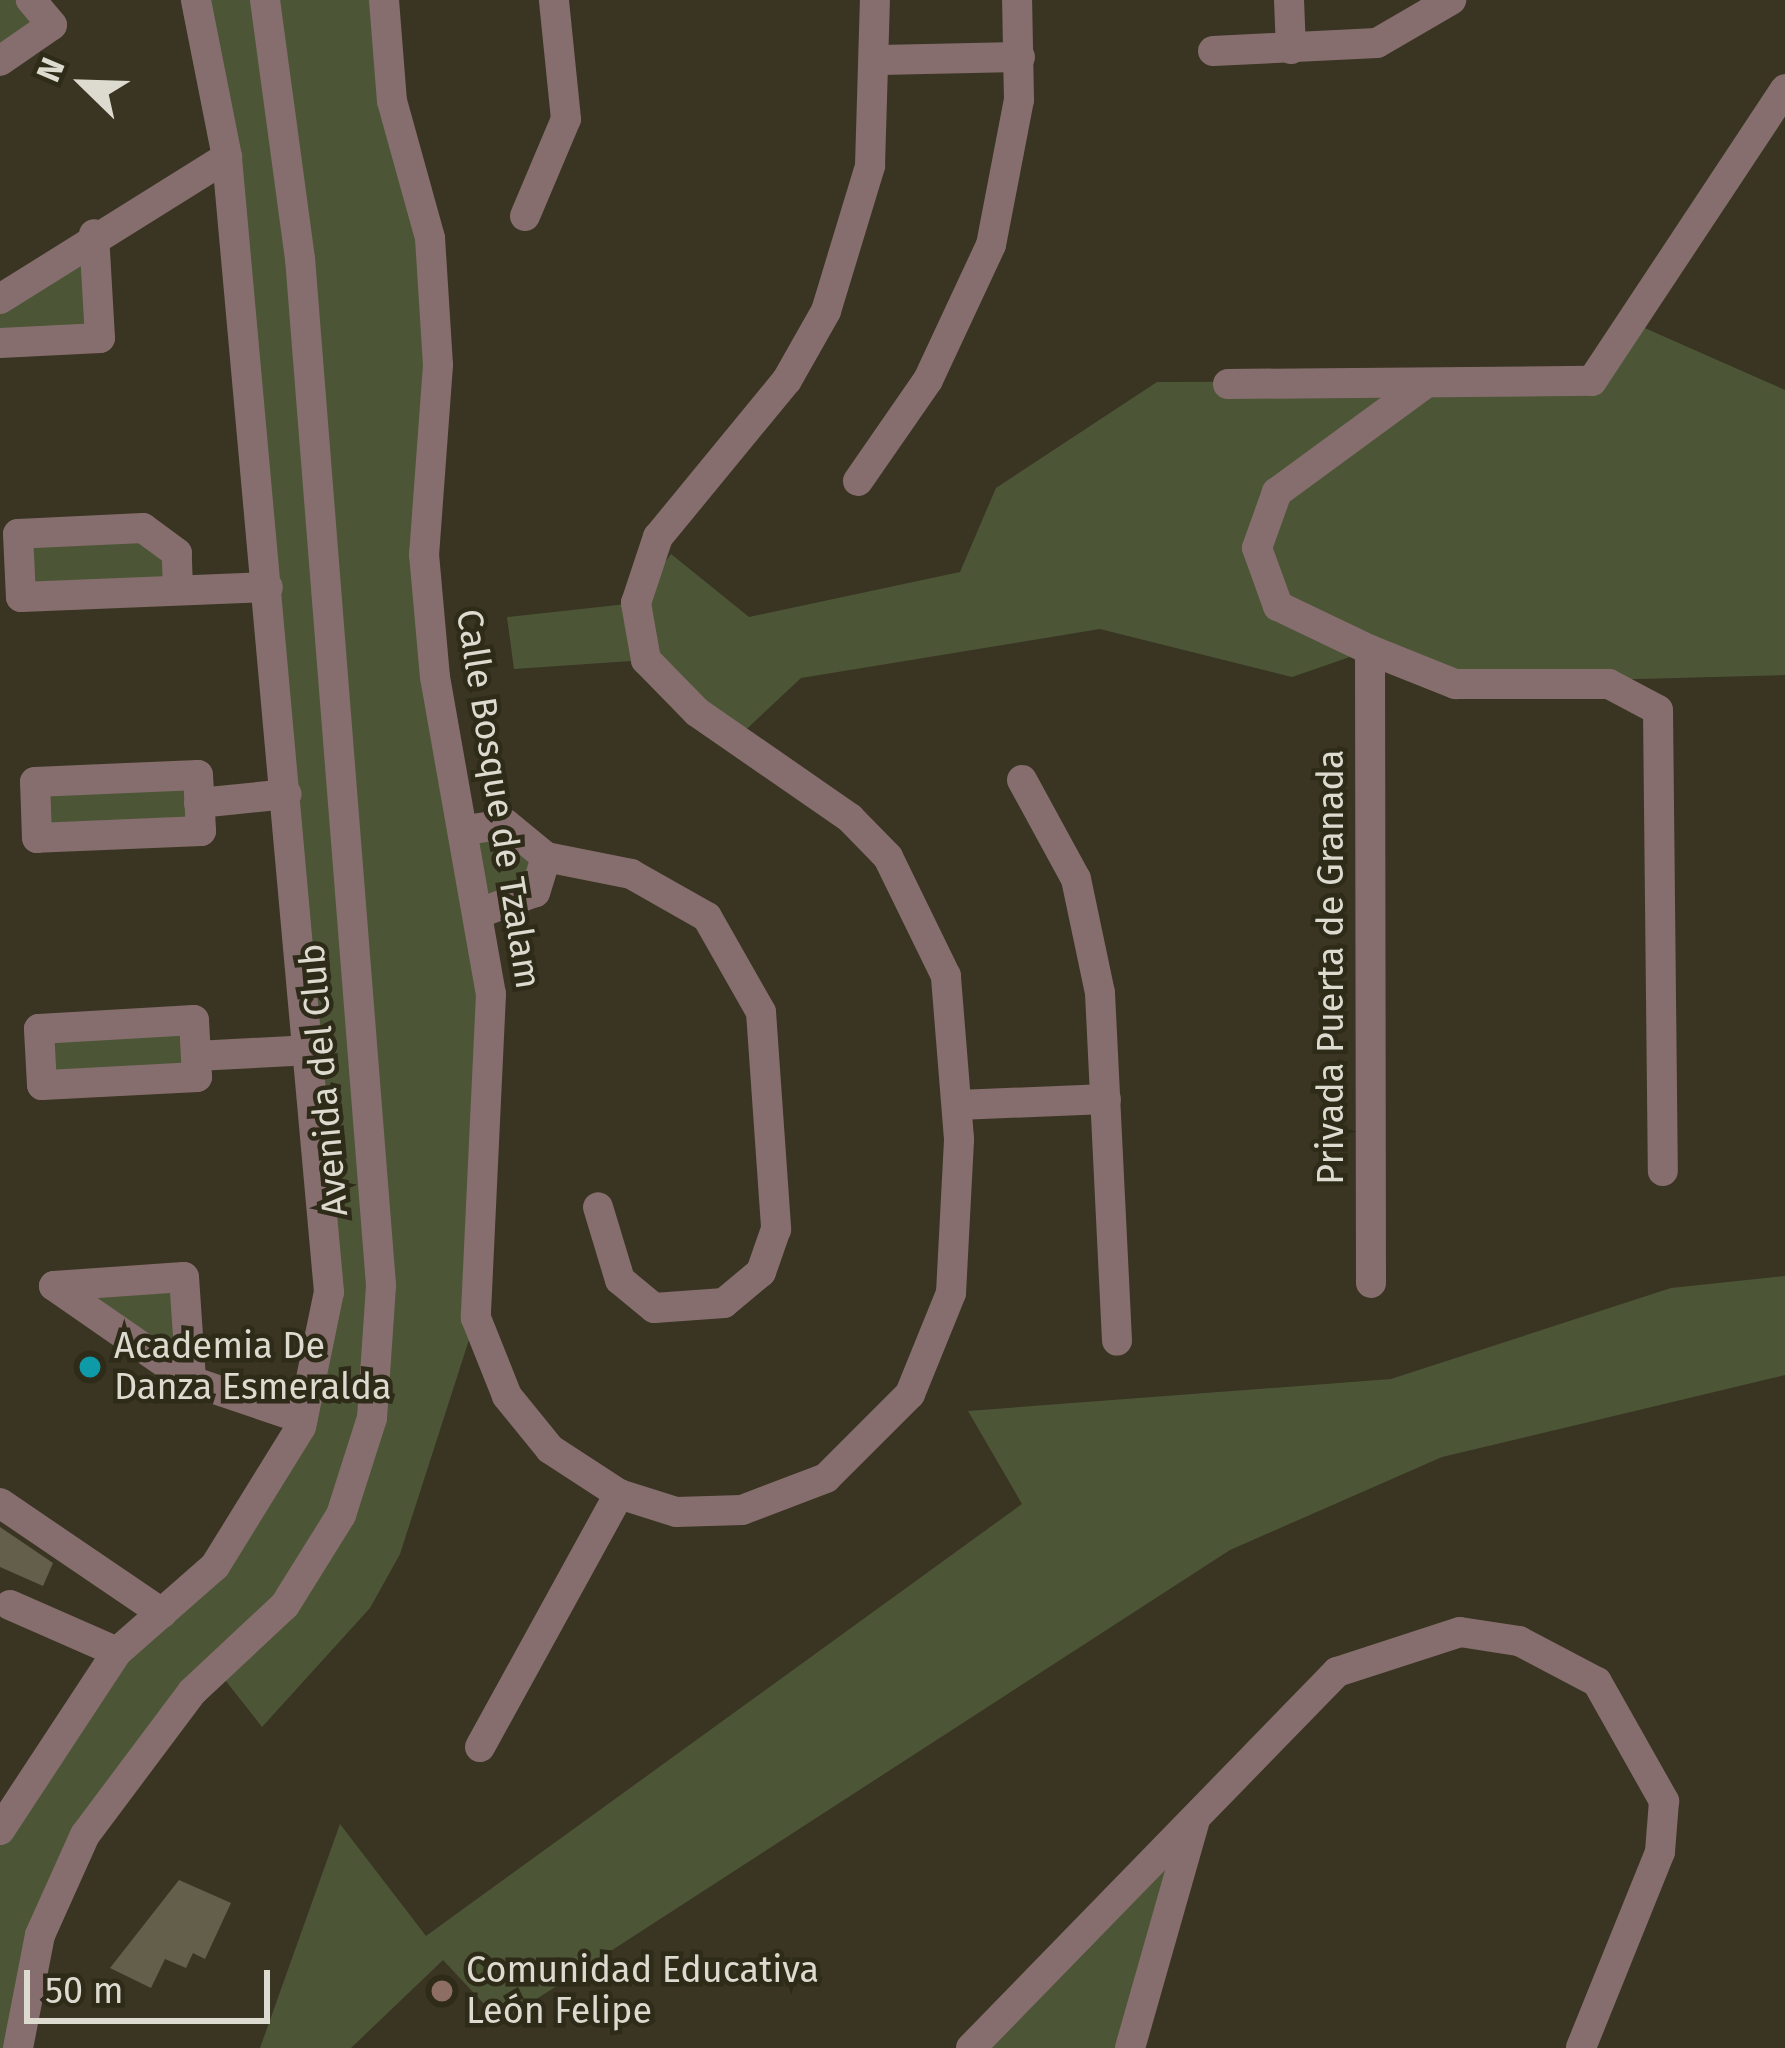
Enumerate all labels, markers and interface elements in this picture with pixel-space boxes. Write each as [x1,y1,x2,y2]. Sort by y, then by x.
north arrow [24,24,144,144]
text: N [28,52,74,88]
street label: Calle Bosque de Tzalam [447,606,549,992]
street label: Privada Puerta de Granada [1310,749,1354,1185]
street label: Avenida del Club [291,942,357,1218]
place label: Academia De Danza Esmeralda [114,1324,392,1409]
marker: Academia De Danza Esmeralda [77,1354,103,1380]
scale bar [30,1946,276,2020]
place label: Comunidad Educativa León Felipe [466,1948,819,2033]
text: 50 m [45,1969,124,2013]
marker: Comunidad Educativa León Felipe [429,1978,455,2004]

